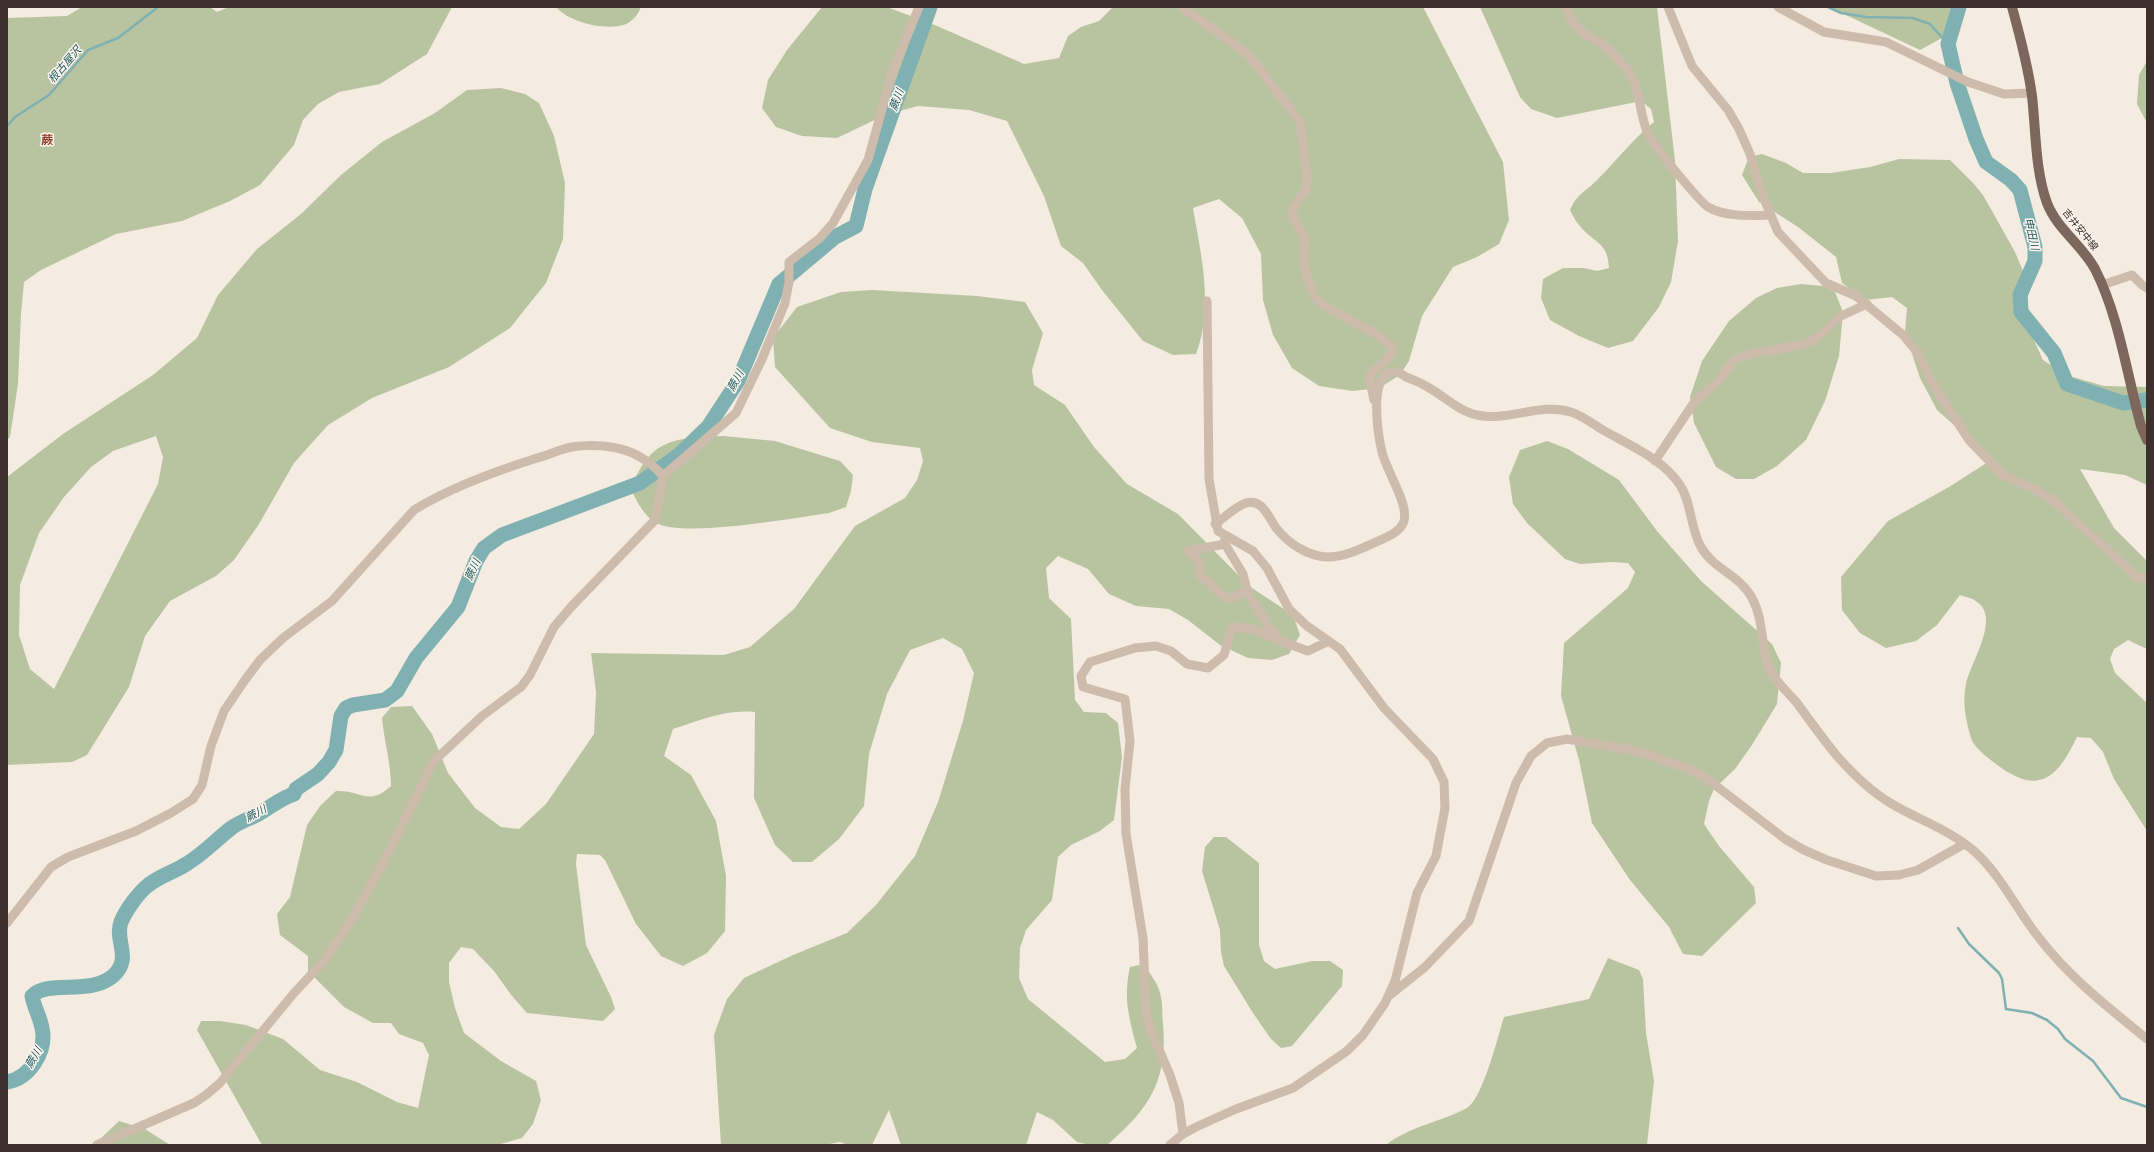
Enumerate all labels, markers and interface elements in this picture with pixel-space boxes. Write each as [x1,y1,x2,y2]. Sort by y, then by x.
water label: 根古屋沢 [46,44,84,86]
water label: 蕨川 [887,87,907,113]
district label: 蕨 [41,134,53,148]
street label: 吉井安中線 [2060,207,2100,253]
water label: 申田川 [2021,216,2041,252]
water label: 蕨川 [725,368,747,394]
water label: 蕨川 [462,557,484,583]
water label: 蕨川 [243,803,269,825]
water label: 蕨川 [23,1045,45,1071]

